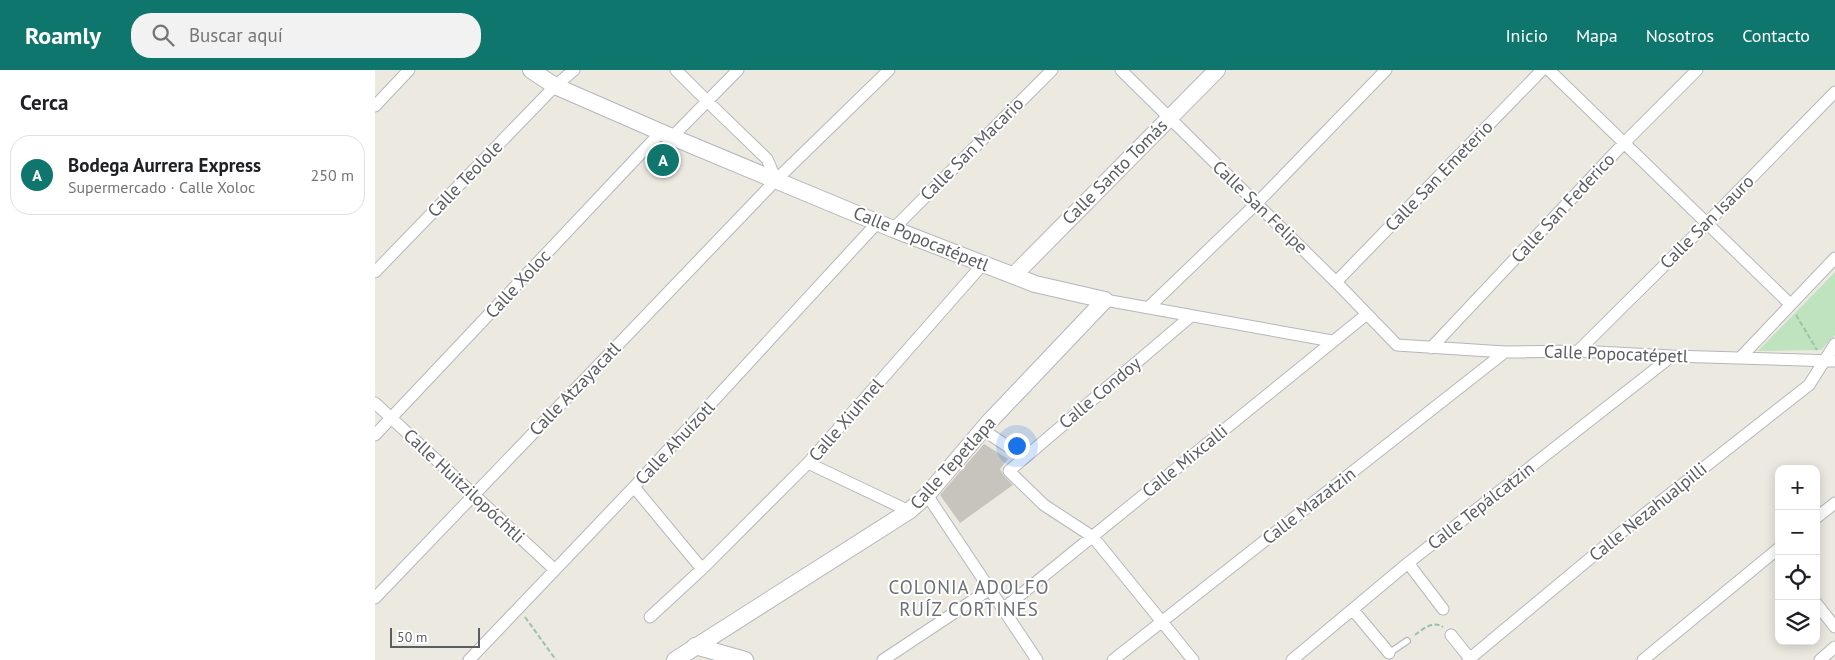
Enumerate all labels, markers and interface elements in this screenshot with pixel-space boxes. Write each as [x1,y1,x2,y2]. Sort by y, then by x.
search box [131,13,481,58]
text: Roamly [25,20,101,51]
icon: search [149,21,177,49]
text: Buscar aquí [189,23,283,47]
text: Inicio [1505,24,1548,47]
text: Mapa [1576,24,1618,47]
text: Nosotros [1646,24,1714,47]
text: Contacto [1742,24,1810,47]
text: Cerca [20,89,69,116]
street label: Calle San Macario [915,92,1028,205]
street label: Calle Santo Tomás [1057,114,1172,229]
street label: Calle San Emeterio [1380,115,1497,236]
street label: Calle Teolole [422,135,507,222]
pin: A [647,141,679,179]
street label: Calle San Federico [1506,148,1619,267]
text: Bodega Aurrera Express [68,153,261,177]
street label: Calle San Felipe [1208,155,1313,258]
text: A [32,165,42,185]
text: 250 m [311,165,354,185]
street label: Calle San Isauro [1655,170,1759,274]
text: Supermercado · Calle Xoloc [68,177,255,197]
street label: Calle Popocatépetl [850,201,993,276]
street label: Calle Xoloc [480,244,555,323]
street label: Calle Atzayacatl [524,336,626,440]
street label: Calle Popocatépetl [1544,339,1689,368]
street label: Calle Condoy [1054,351,1146,434]
street label: Calle Xiuhnel [803,373,888,466]
street label: Calle Ahuízotl [630,395,720,489]
street label: Calle Tepetlapa [905,411,1000,514]
street label: Calle Mixcalli [1137,419,1232,502]
street label: Calle Huitzilopóchtli [399,424,530,548]
your location [1004,433,1030,459]
street label: Calle Tepálcatzin [1423,457,1539,555]
street label: Calle Nezahualpilli [1584,457,1711,566]
street label: Calle Mazatzin [1257,462,1360,549]
map controls [1775,465,1820,645]
button: + [1775,465,1820,510]
button: − [1775,510,1820,555]
button: locate [1775,555,1820,600]
district label: COLONIA ADOLFO RUÍZ CORTINES [888,575,1050,621]
button: layers [1775,600,1820,645]
scale bar [390,625,480,648]
text: 50 m [397,628,427,646]

